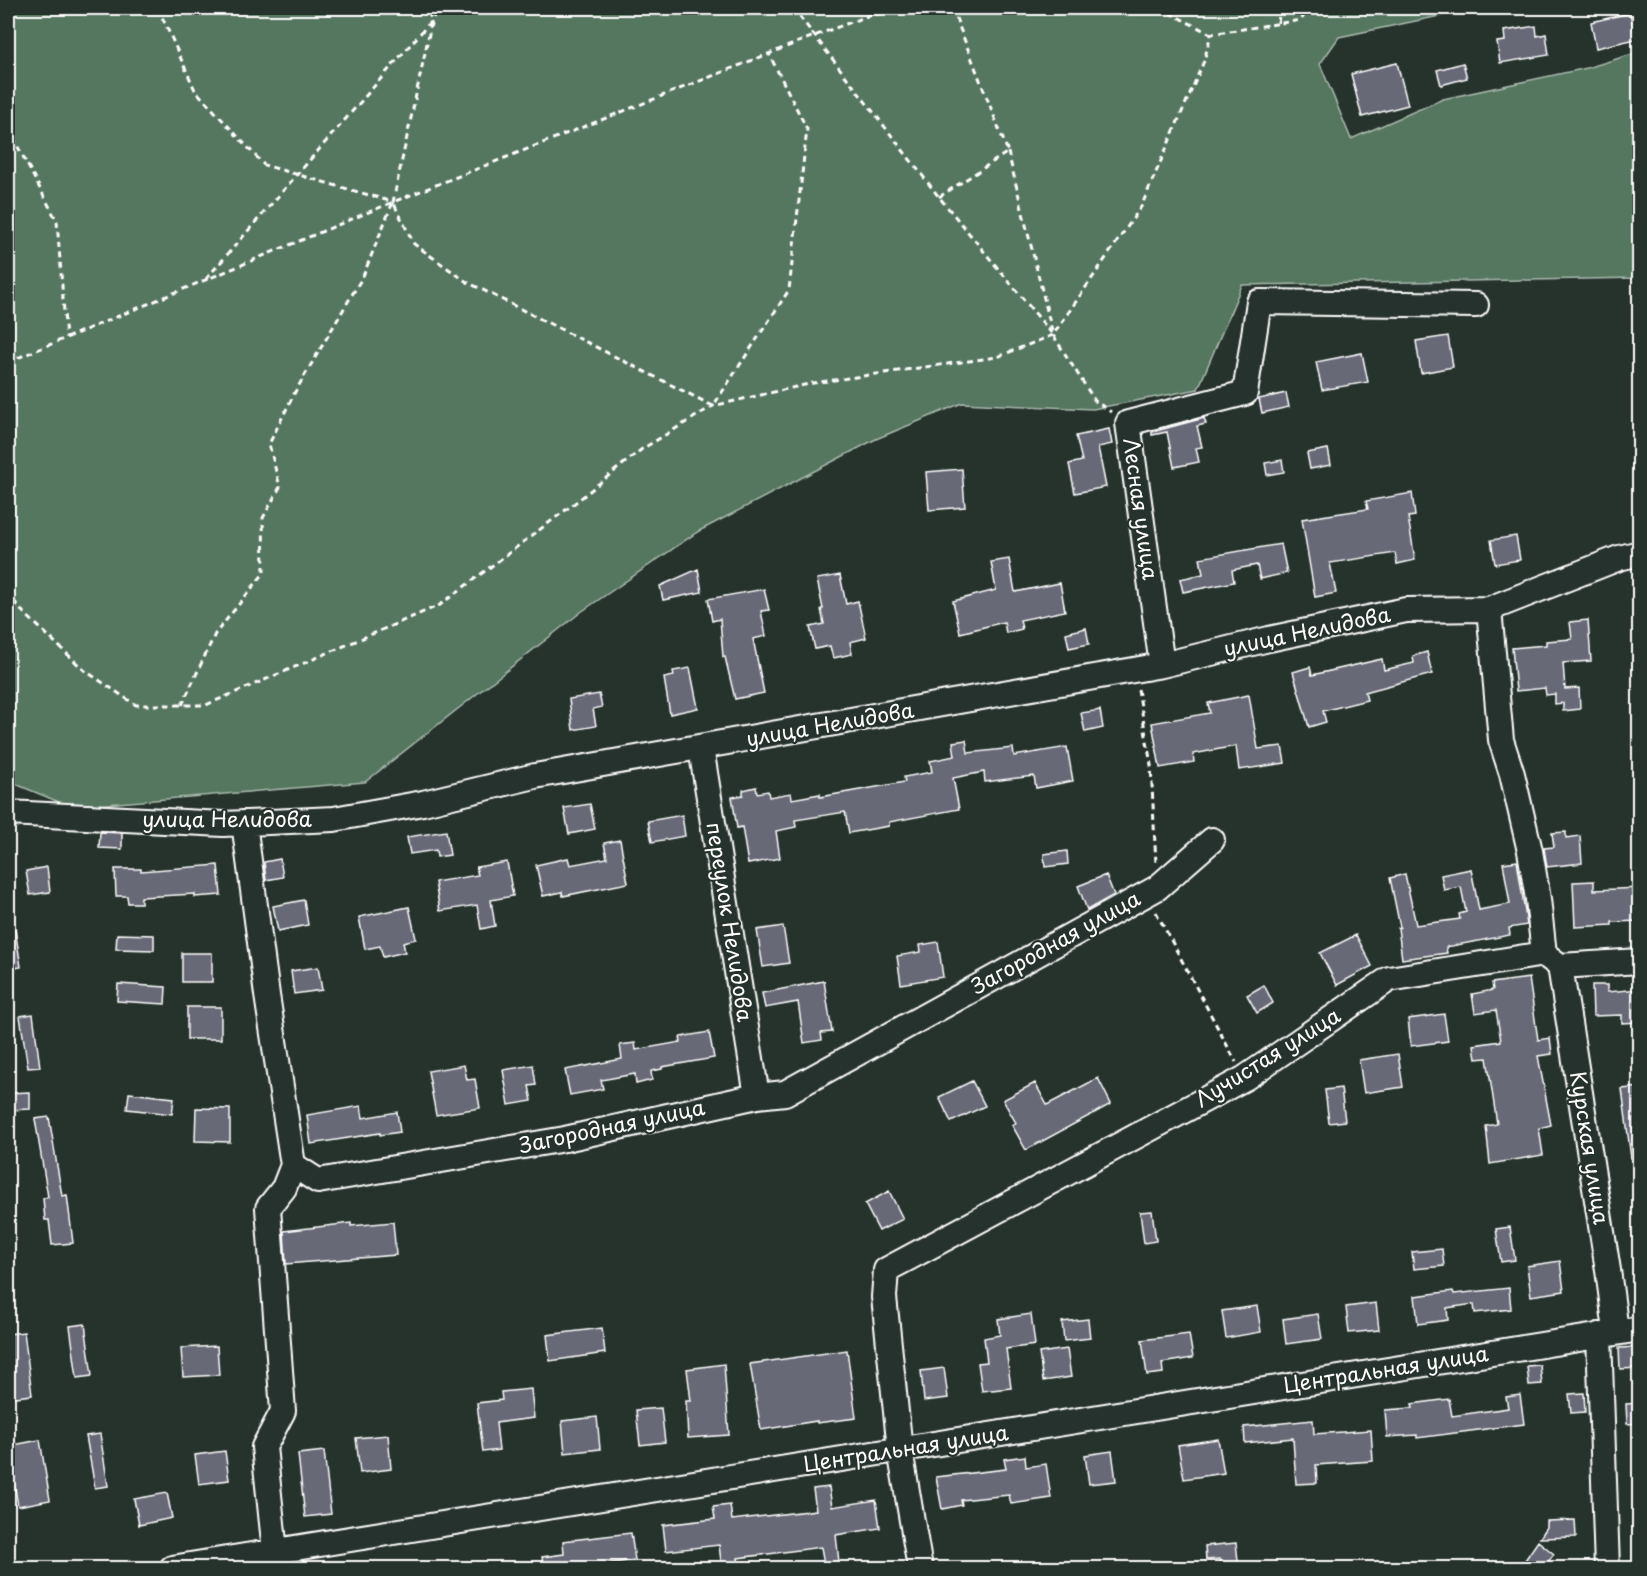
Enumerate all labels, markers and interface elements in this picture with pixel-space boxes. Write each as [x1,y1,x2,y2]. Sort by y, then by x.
street label: Лесная улица [1116,436,1168,582]
street label: улица Нелидова [1220,597,1393,663]
street label: улица Нелидова [743,693,916,754]
street label: улица Нелидова [142,802,312,834]
street label: переулок Нелидова [699,820,763,1024]
street label: Загородная улица [965,881,1146,1001]
street label: Лучистая улица [1188,998,1347,1114]
street label: Курская улица [1563,1069,1619,1227]
street label: Загородная улица [516,1090,708,1160]
street label: Центральная улица [1281,1336,1491,1400]
street label: Центральная улица [801,1415,1011,1479]

